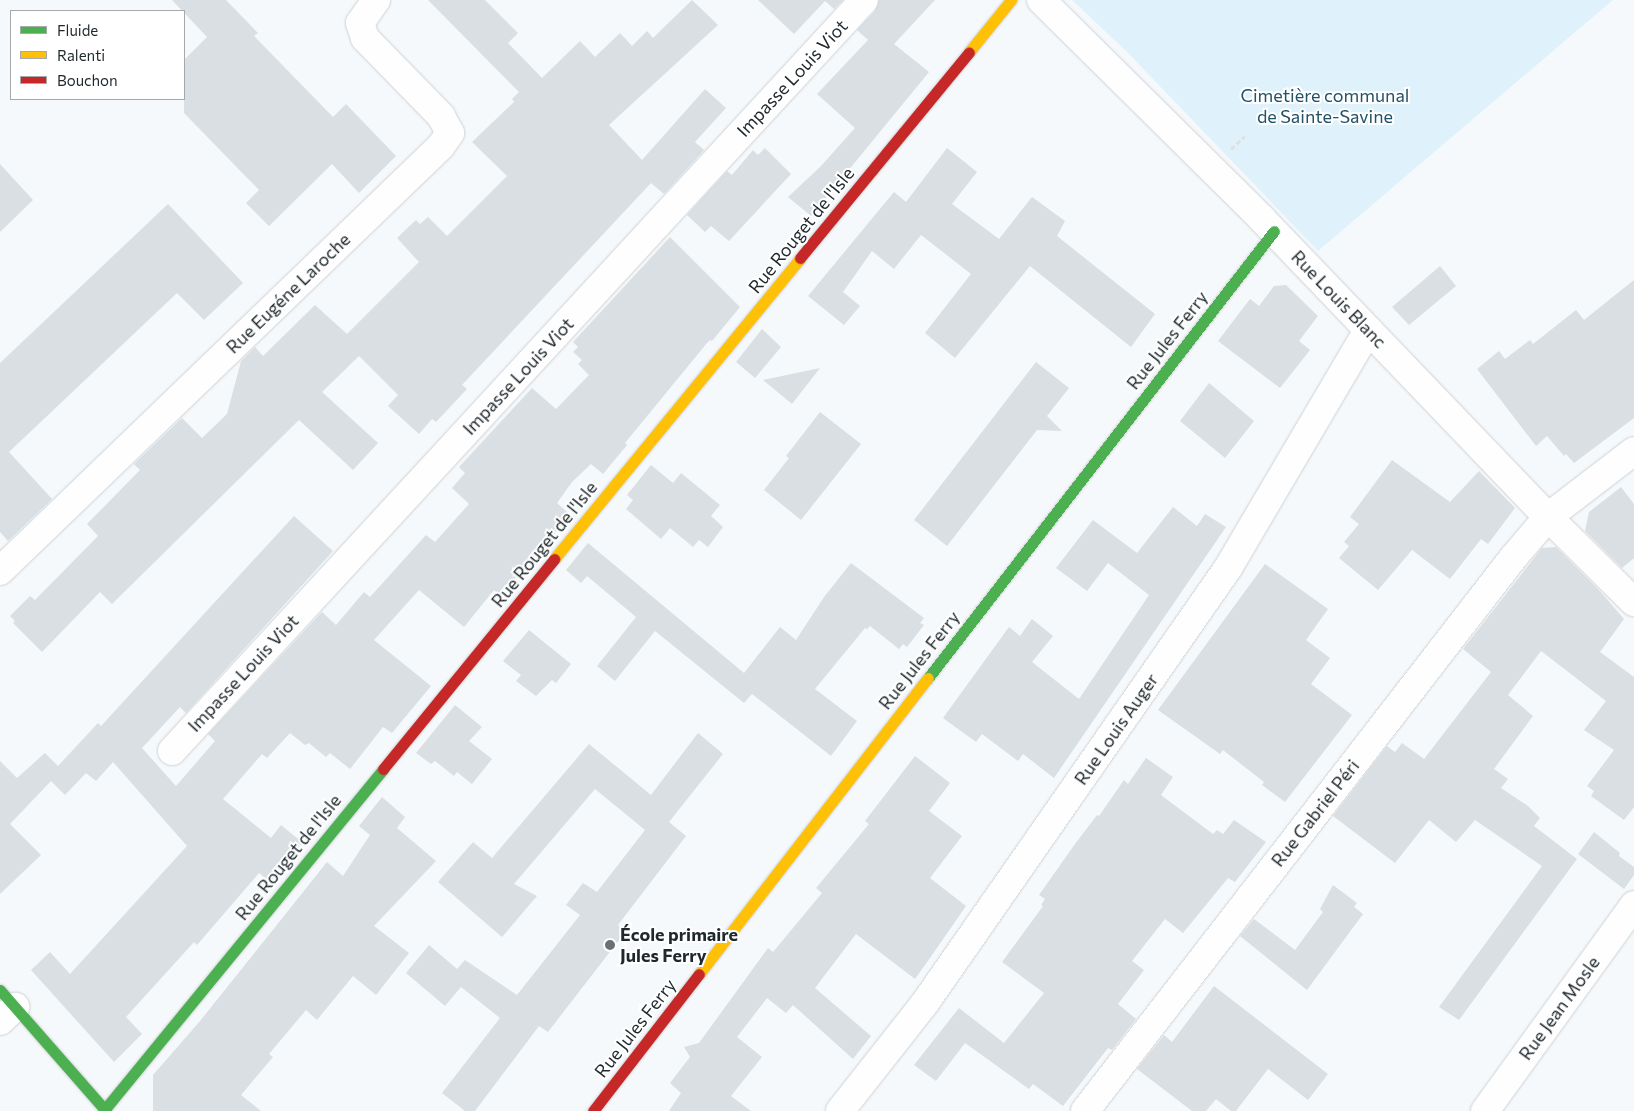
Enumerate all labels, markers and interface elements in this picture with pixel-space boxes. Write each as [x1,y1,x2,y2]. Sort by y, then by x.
legend [10,10,185,100]
street label: Impasse Louis Viot [732,15,852,141]
text: Fluide [57,21,98,39]
text: Ralenti [57,46,105,64]
text: Bouchon [57,71,118,89]
park label: Cimetière communal de Sainte-Savine [1241,85,1409,128]
street label: Rue Rouget de l'Isle [744,163,858,297]
street label: Rue Eugéne Laroche [221,228,355,358]
street label: Rue Louis Blanc [1287,246,1391,352]
street label: Rue Jules Ferry [1122,286,1212,394]
street label: Impasse Louis Viot [458,313,578,439]
street label: Rue Rouget de l'Isle [487,477,601,611]
street label: Rue Jules Ferry [874,606,964,714]
street label: Impasse Louis Viot [183,610,303,736]
street label: Rue Louis Auger [1070,669,1162,789]
street label: Rue Gabriel Péri [1267,755,1363,871]
street label: Rue Rouget de l'Isle [231,790,345,924]
place label: École primaire Jules Ferry [620,924,738,966]
marker: École primaire Jules Ferry [604,939,616,951]
street label: Rue Jean Mosle [1514,952,1604,1064]
street label: Rue Jules Ferry [590,974,680,1082]

